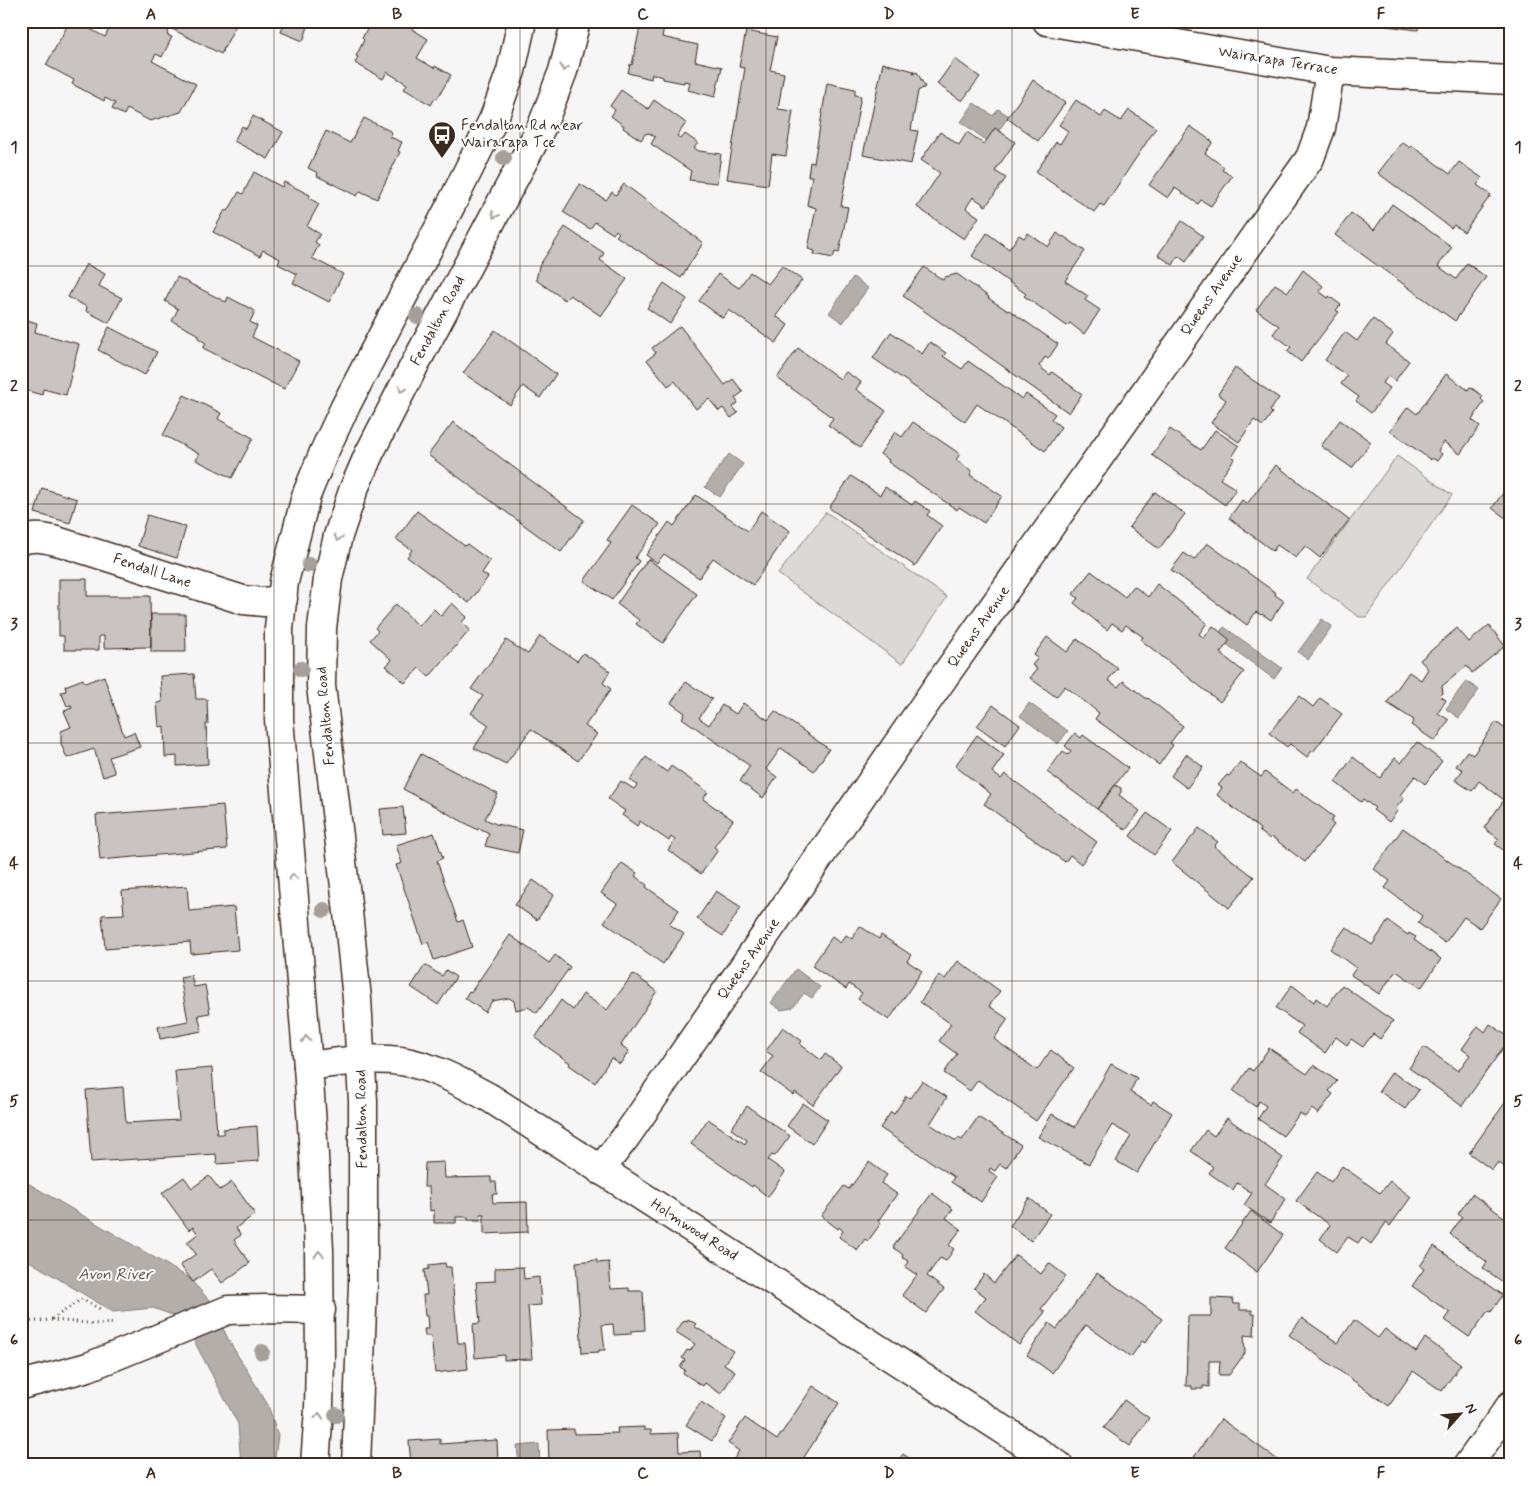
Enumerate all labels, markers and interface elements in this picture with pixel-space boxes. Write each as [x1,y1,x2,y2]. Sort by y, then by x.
text: A [146,4,156,25]
text: B [392,4,402,25]
text: C [637,4,649,25]
text: D [883,4,895,25]
text: E [1130,4,1140,25]
text: F [1377,4,1386,25]
street label: Wairarapa Terrace [1217,42,1339,80]
one-way arrow [559,64,569,72]
place label: Fendalton Rd near Wairarapa Tce [461,116,583,153]
bus stop icon: Fendalton Rd near Wairarapa Tce [427,120,457,159]
text: 1 [10,137,18,158]
text: 1 [1514,137,1522,158]
one-way arrow [491,210,501,219]
street label: Queens Avenue [1176,250,1248,340]
street label: Fendalton Road [406,273,470,369]
text: 2 [10,376,18,397]
text: 2 [1514,376,1522,397]
one-way arrow [398,384,408,393]
one-way arrow [333,534,344,543]
street label: Fendall Lane [110,549,194,593]
street label: Queens Avenue [943,582,1015,672]
text: 3 [10,614,18,635]
text: 3 [1514,614,1522,635]
street label: Fendalton Road [312,666,340,766]
text: 4 [9,853,19,874]
text: 4 [1513,853,1523,874]
one-way arrow [288,873,299,881]
street label: Queens Avenue [713,914,785,1004]
one-way arrow [301,1035,312,1043]
street label: Fendalton Road [351,1069,373,1169]
text: 5 [9,1091,19,1112]
text: 5 [1513,1091,1523,1112]
street label: Holmwood Road [646,1194,742,1266]
one-way arrow [314,1249,324,1257]
water label: Avon River [78,1264,154,1285]
text: 6 [10,1330,18,1351]
text: 6 [1514,1330,1522,1351]
north arrow [1434,1388,1484,1438]
text: N [1461,1400,1481,1417]
one-way arrow [313,1412,324,1420]
text: A [146,1463,156,1484]
text: B [392,1463,402,1484]
text: C [637,1463,649,1484]
text: D [883,1463,895,1484]
text: E [1130,1463,1140,1484]
text: F [1377,1463,1386,1484]

